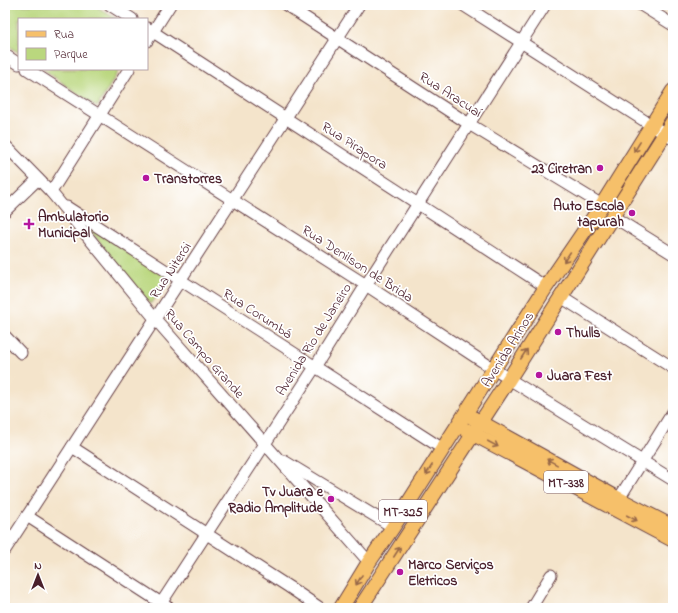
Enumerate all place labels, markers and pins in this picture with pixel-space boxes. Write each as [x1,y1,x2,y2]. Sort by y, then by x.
place label: 23 Ciretran [530,159,592,180]
marker: 23 Ciretran [595,163,605,173]
place label: Transtorres [154,169,222,190]
marker: Transtorres [141,173,151,183]
place label: Auto Escola tapurah [553,196,624,233]
place label: Ambulatorio Municipal [38,207,109,244]
marker: Auto Escola tapurah [627,208,637,218]
marker: Ambulatorio Municipal [23,218,35,230]
place label: Thulls [566,323,600,344]
marker: Thulls [553,327,563,337]
place label: Juara Fest [547,366,612,387]
marker: Juara Fest [534,370,544,380]
place label: Tv Juara e Radio Amplitude [227,482,324,519]
marker: Tv Juara e Radio Amplitude [326,494,336,504]
place label: Marco Serviços Eletricos [408,555,494,592]
marker: Marco Serviços Eletricos [395,567,405,577]

